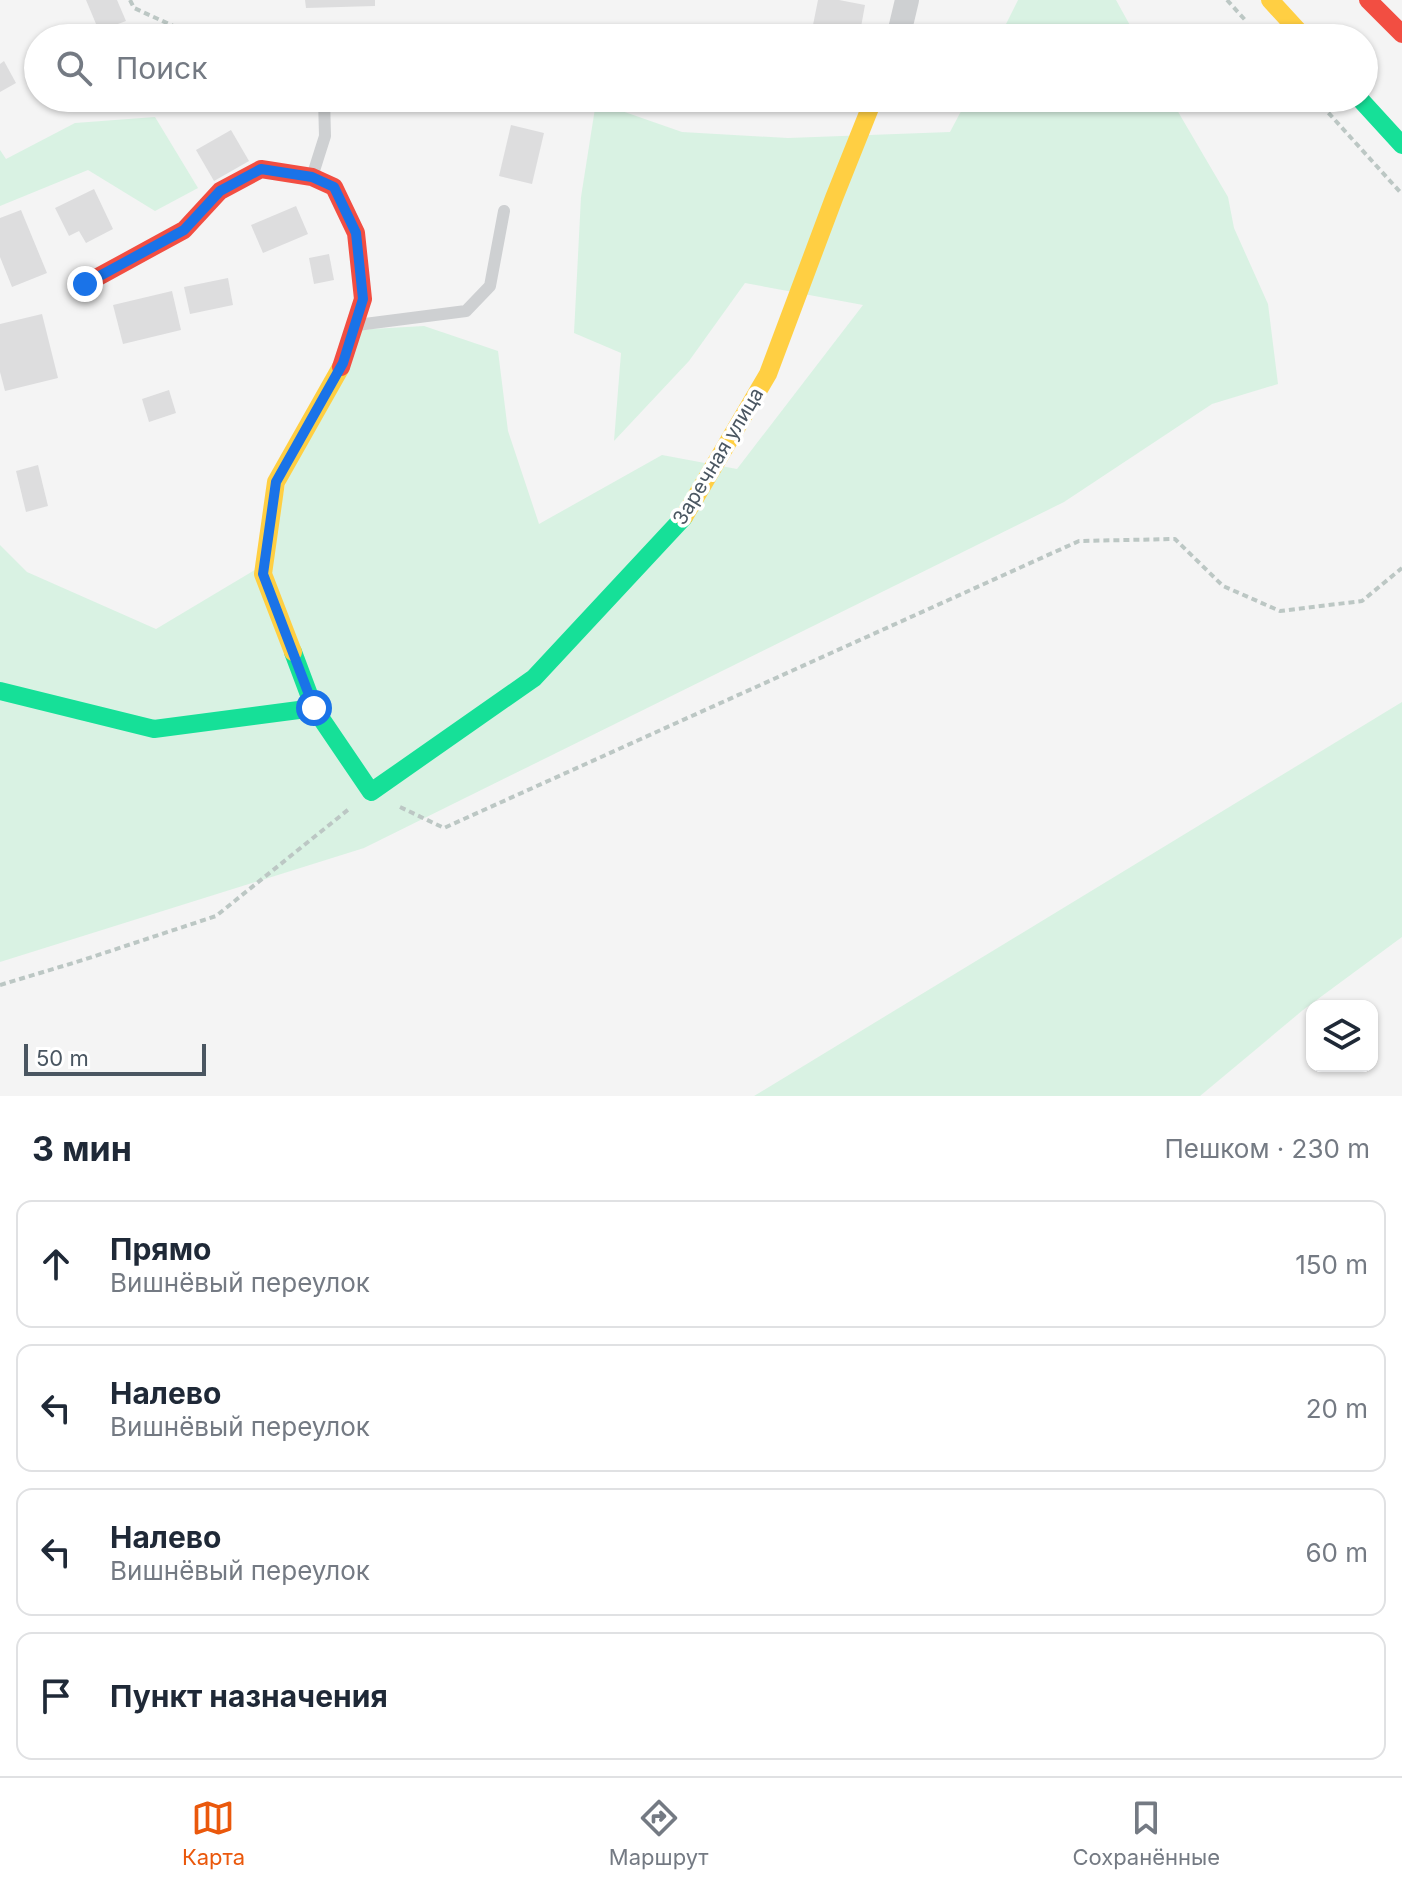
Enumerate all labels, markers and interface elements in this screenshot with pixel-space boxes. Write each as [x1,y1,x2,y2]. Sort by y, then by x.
search box [24,24,1378,112]
icon: search [52,46,96,90]
text: Поиск [116,50,207,86]
route end [67,266,103,302]
street label: Заречная улица [668,383,768,529]
route start [296,690,332,726]
map controls [1306,1000,1378,1072]
button: layers [1306,1000,1378,1072]
scale bar [24,1040,206,1076]
text: 50 m [36,1045,89,1071]
text: 3 мин [32,1128,132,1169]
text: Пешком · 230 m [1165,1133,1370,1164]
text: Прямо [110,1231,211,1267]
icon: ahead [34,1242,78,1286]
text: 150 m [1295,1249,1368,1280]
text: Вишнёвый переулок [110,1267,370,1298]
text: Налево [110,1375,222,1411]
icon: left [34,1386,78,1430]
text: 20 m [1306,1393,1368,1424]
text: Вишнёвый переулок [110,1411,370,1442]
text: Налево [110,1519,222,1555]
icon: left [34,1530,78,1574]
text: 60 m [1305,1537,1368,1568]
text: Вишнёвый переулок [110,1555,370,1586]
icon: arrive [34,1674,78,1718]
text: Пункт назначения [110,1678,388,1714]
tab: Карта [182,1796,245,1870]
tab: Маршрут [609,1796,709,1870]
tab: Сохранённые [1072,1796,1220,1870]

